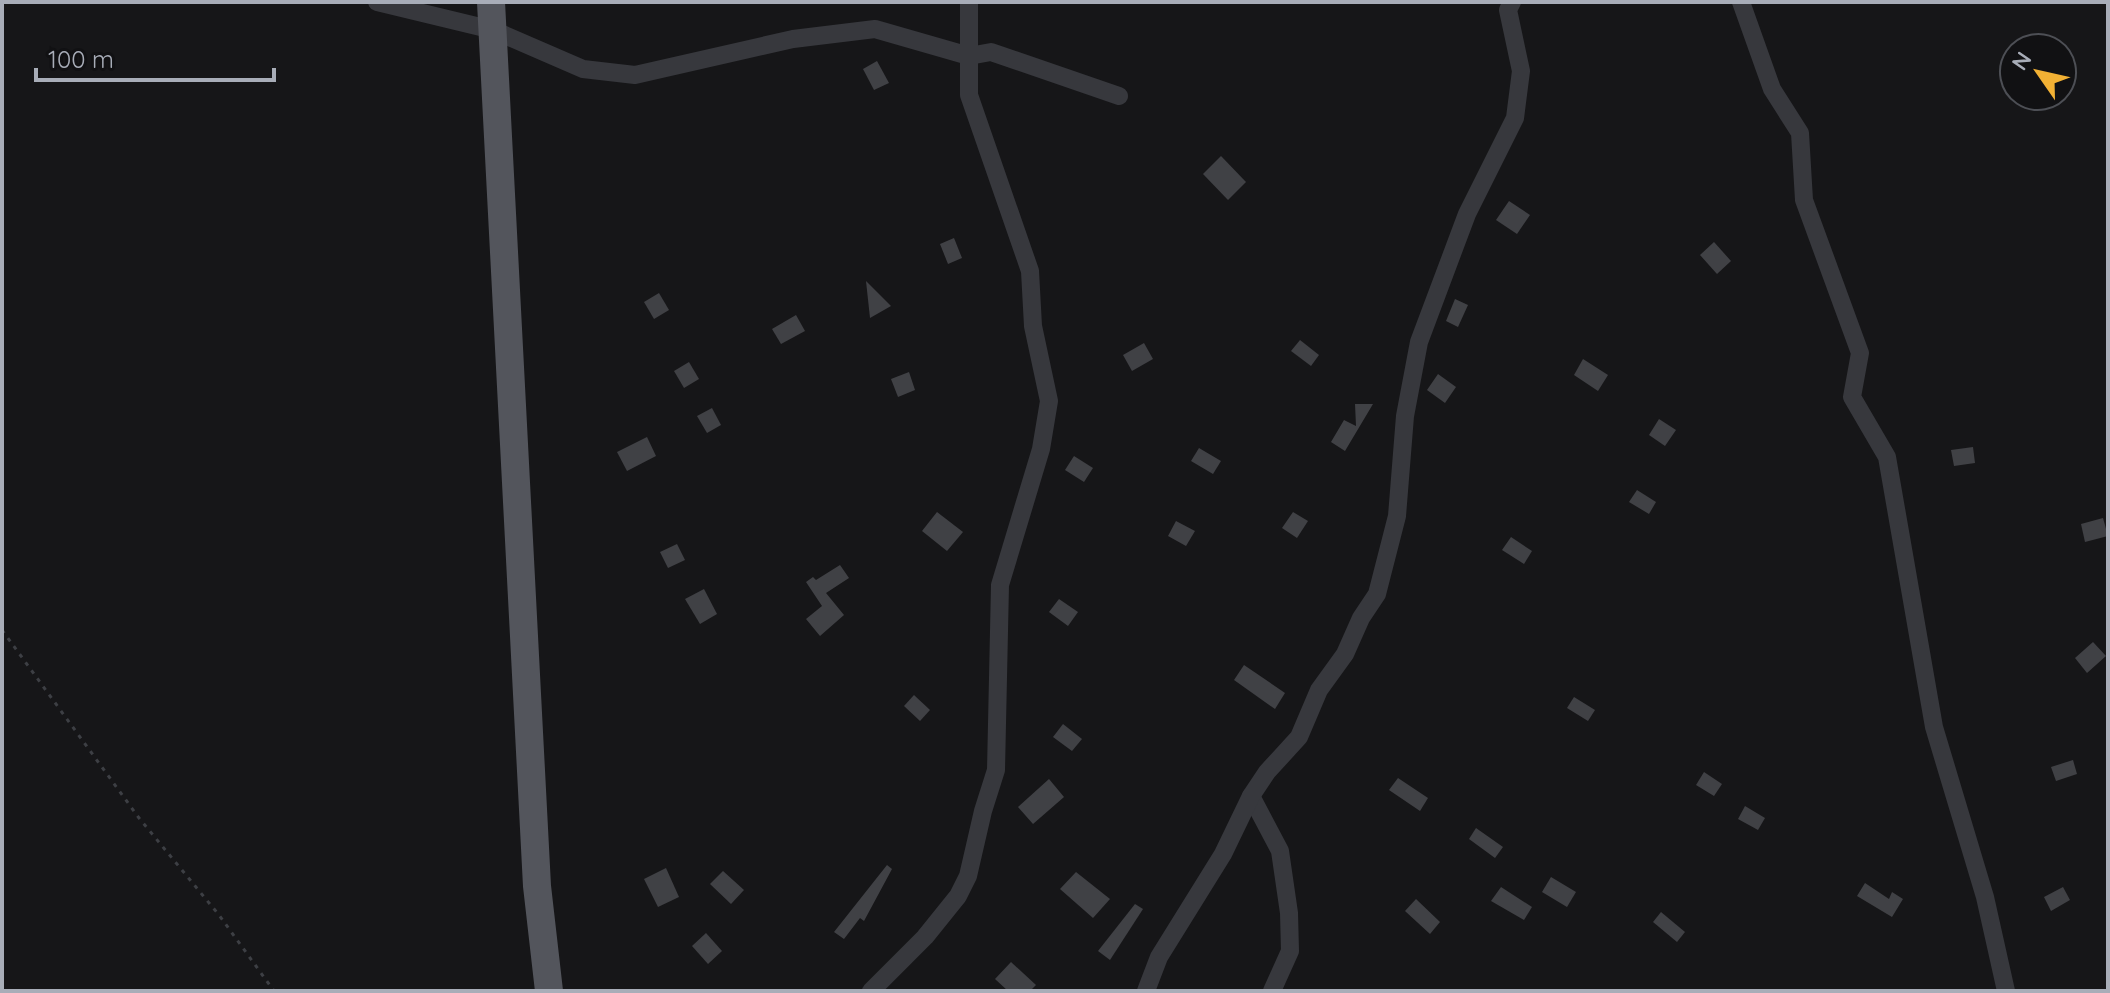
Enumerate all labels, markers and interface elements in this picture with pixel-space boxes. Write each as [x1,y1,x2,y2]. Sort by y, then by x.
scale bar [36,32,274,82]
north arrow [1998,32,2078,112]
text: 100 m [48,44,114,74]
text: N [2005,46,2038,75]

